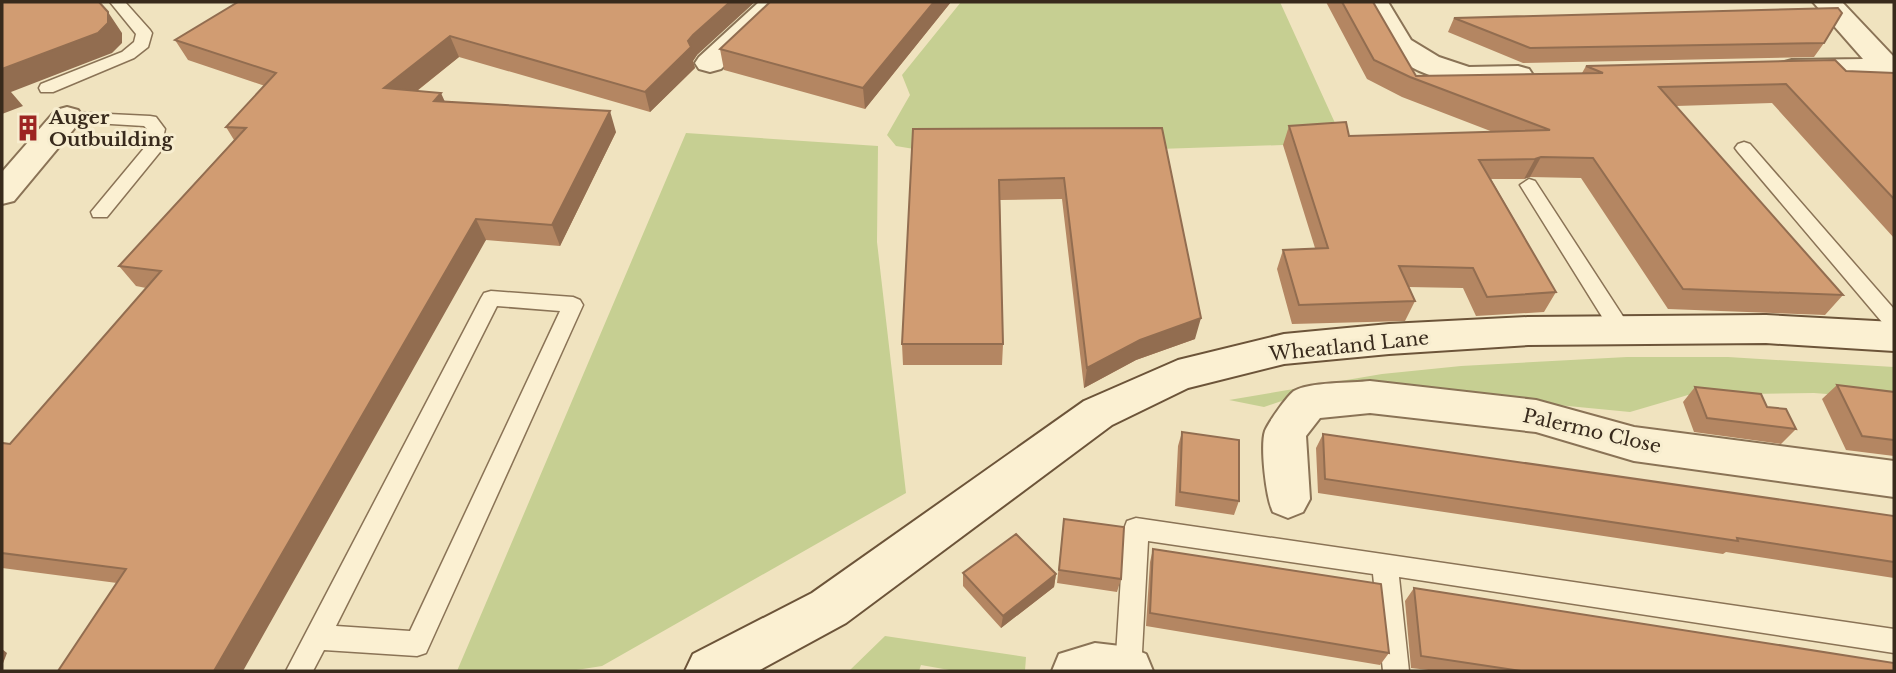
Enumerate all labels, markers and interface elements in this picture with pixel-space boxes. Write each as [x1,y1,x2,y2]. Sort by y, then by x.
place label: Auger Outbuilding [48,106,174,151]
building icon: Auger Outbuilding [13,113,43,143]
street label: Wheatland Lane [1267,326,1430,366]
street label: Palermo Close [1521,404,1663,458]

